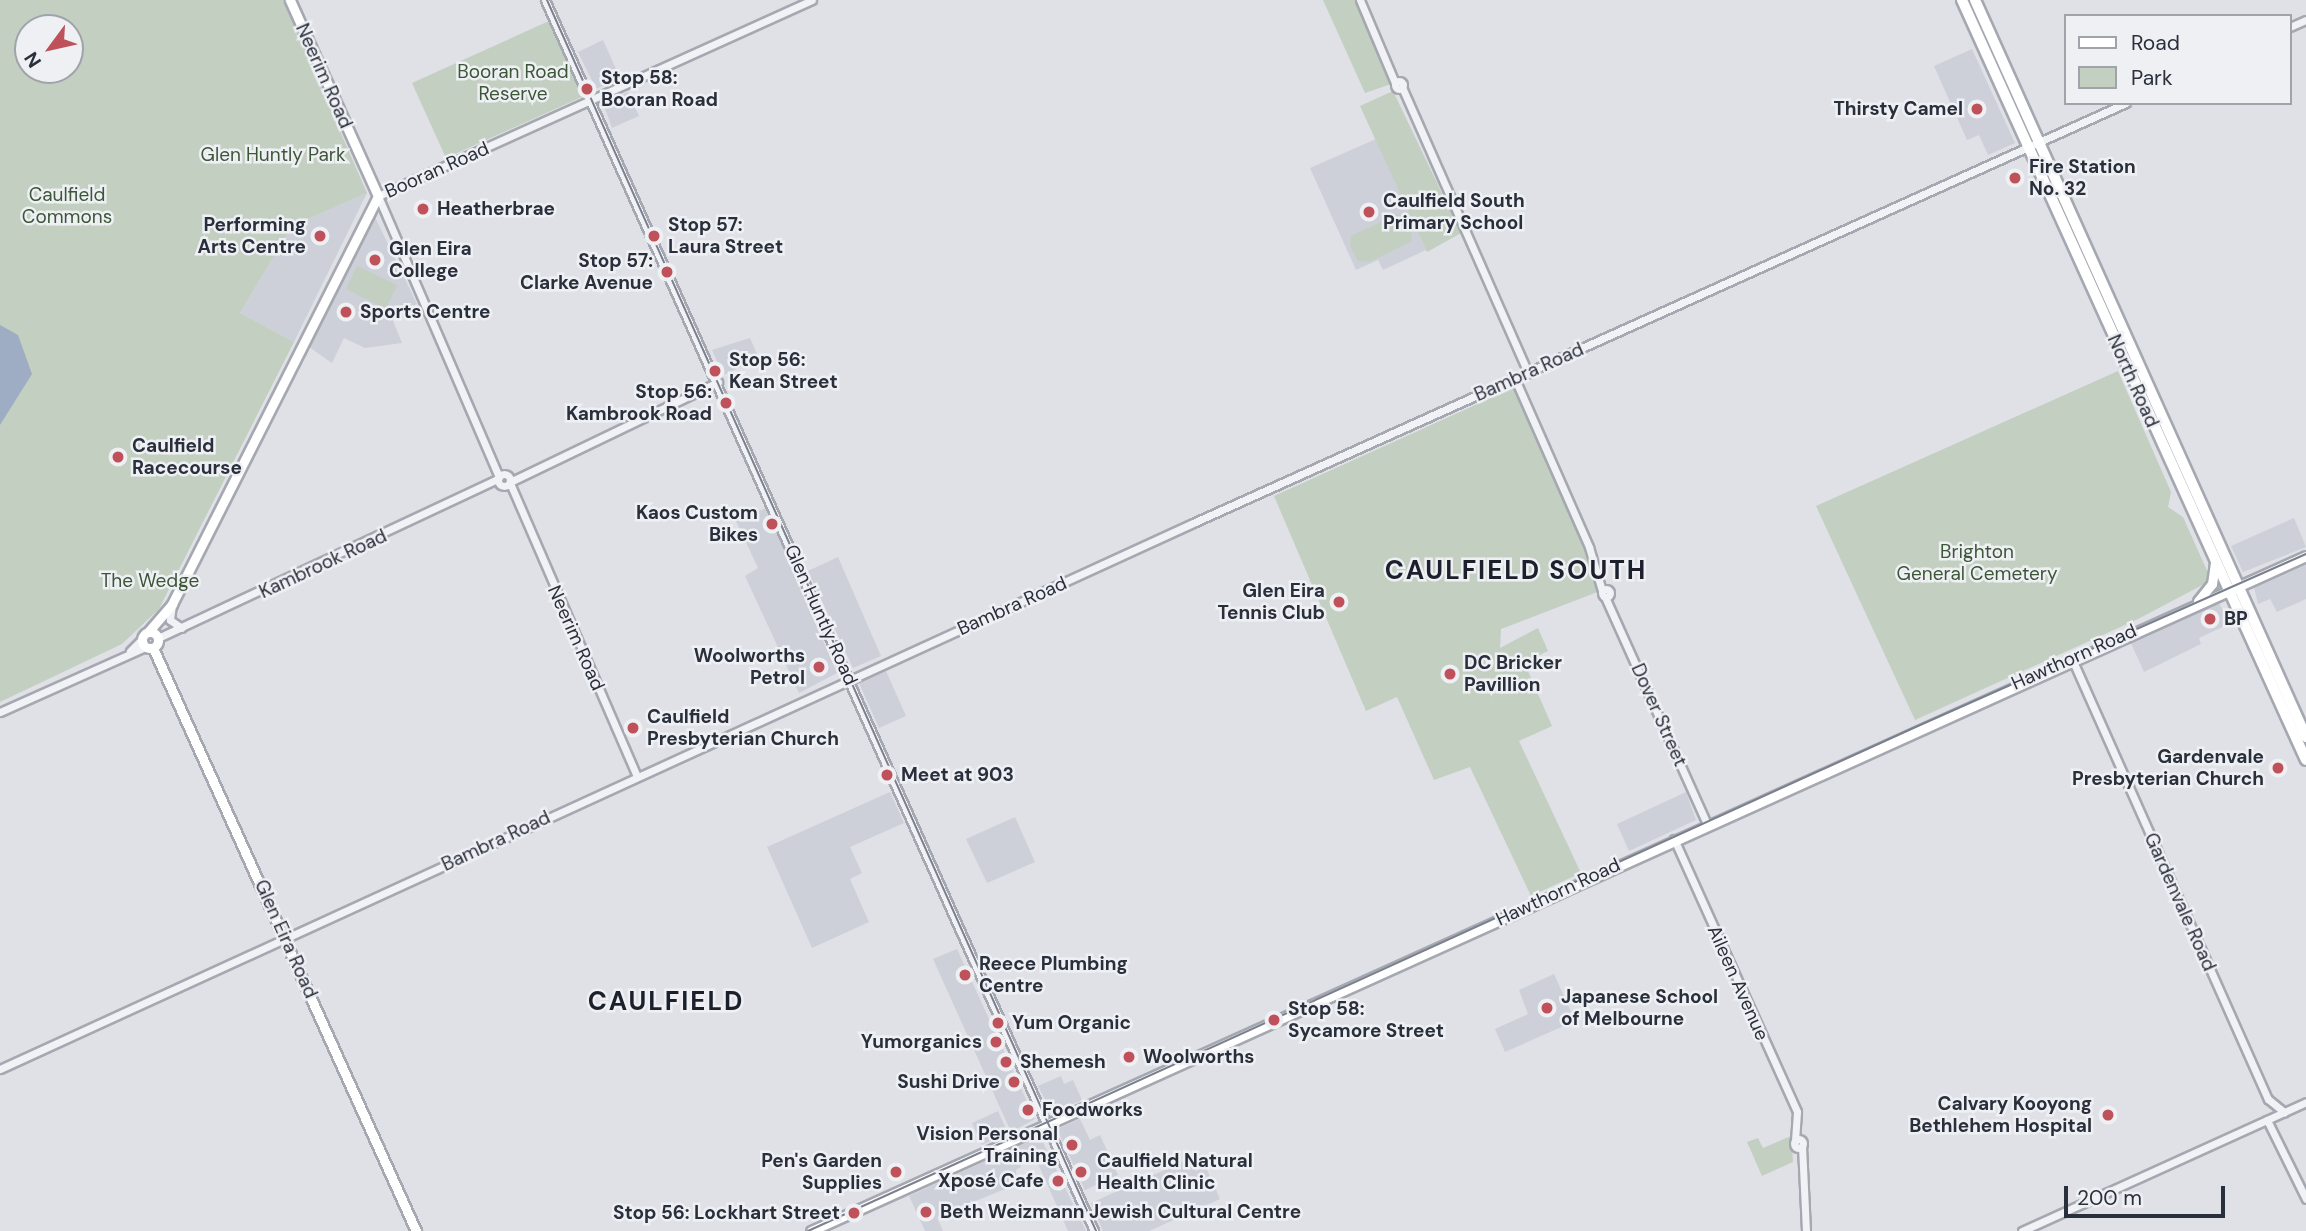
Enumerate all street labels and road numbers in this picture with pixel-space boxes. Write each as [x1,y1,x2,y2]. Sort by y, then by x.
street label: Neerim Road [291,20,357,132]
street label: Booran Road [381,137,493,203]
street label: North Road [2102,331,2164,431]
street label: Bambra Road [1471,338,1587,406]
street label: Kambrook Road [256,525,390,603]
street label: Glen Huntly Road [780,541,862,689]
street label: Bambra Road [954,572,1070,640]
street label: Neerim Road [543,582,609,694]
street label: Hawthorn Road [2008,619,2140,695]
street label: Dover Street [1626,660,1692,770]
street label: Bambra Road [438,806,554,876]
street label: Gardenvale Road [2139,829,2221,975]
street label: Hawthorn Road [1492,853,1624,931]
street label: Glen Eira Road [250,876,322,1002]
street label: Aileen Avenue [1702,922,1774,1044]

